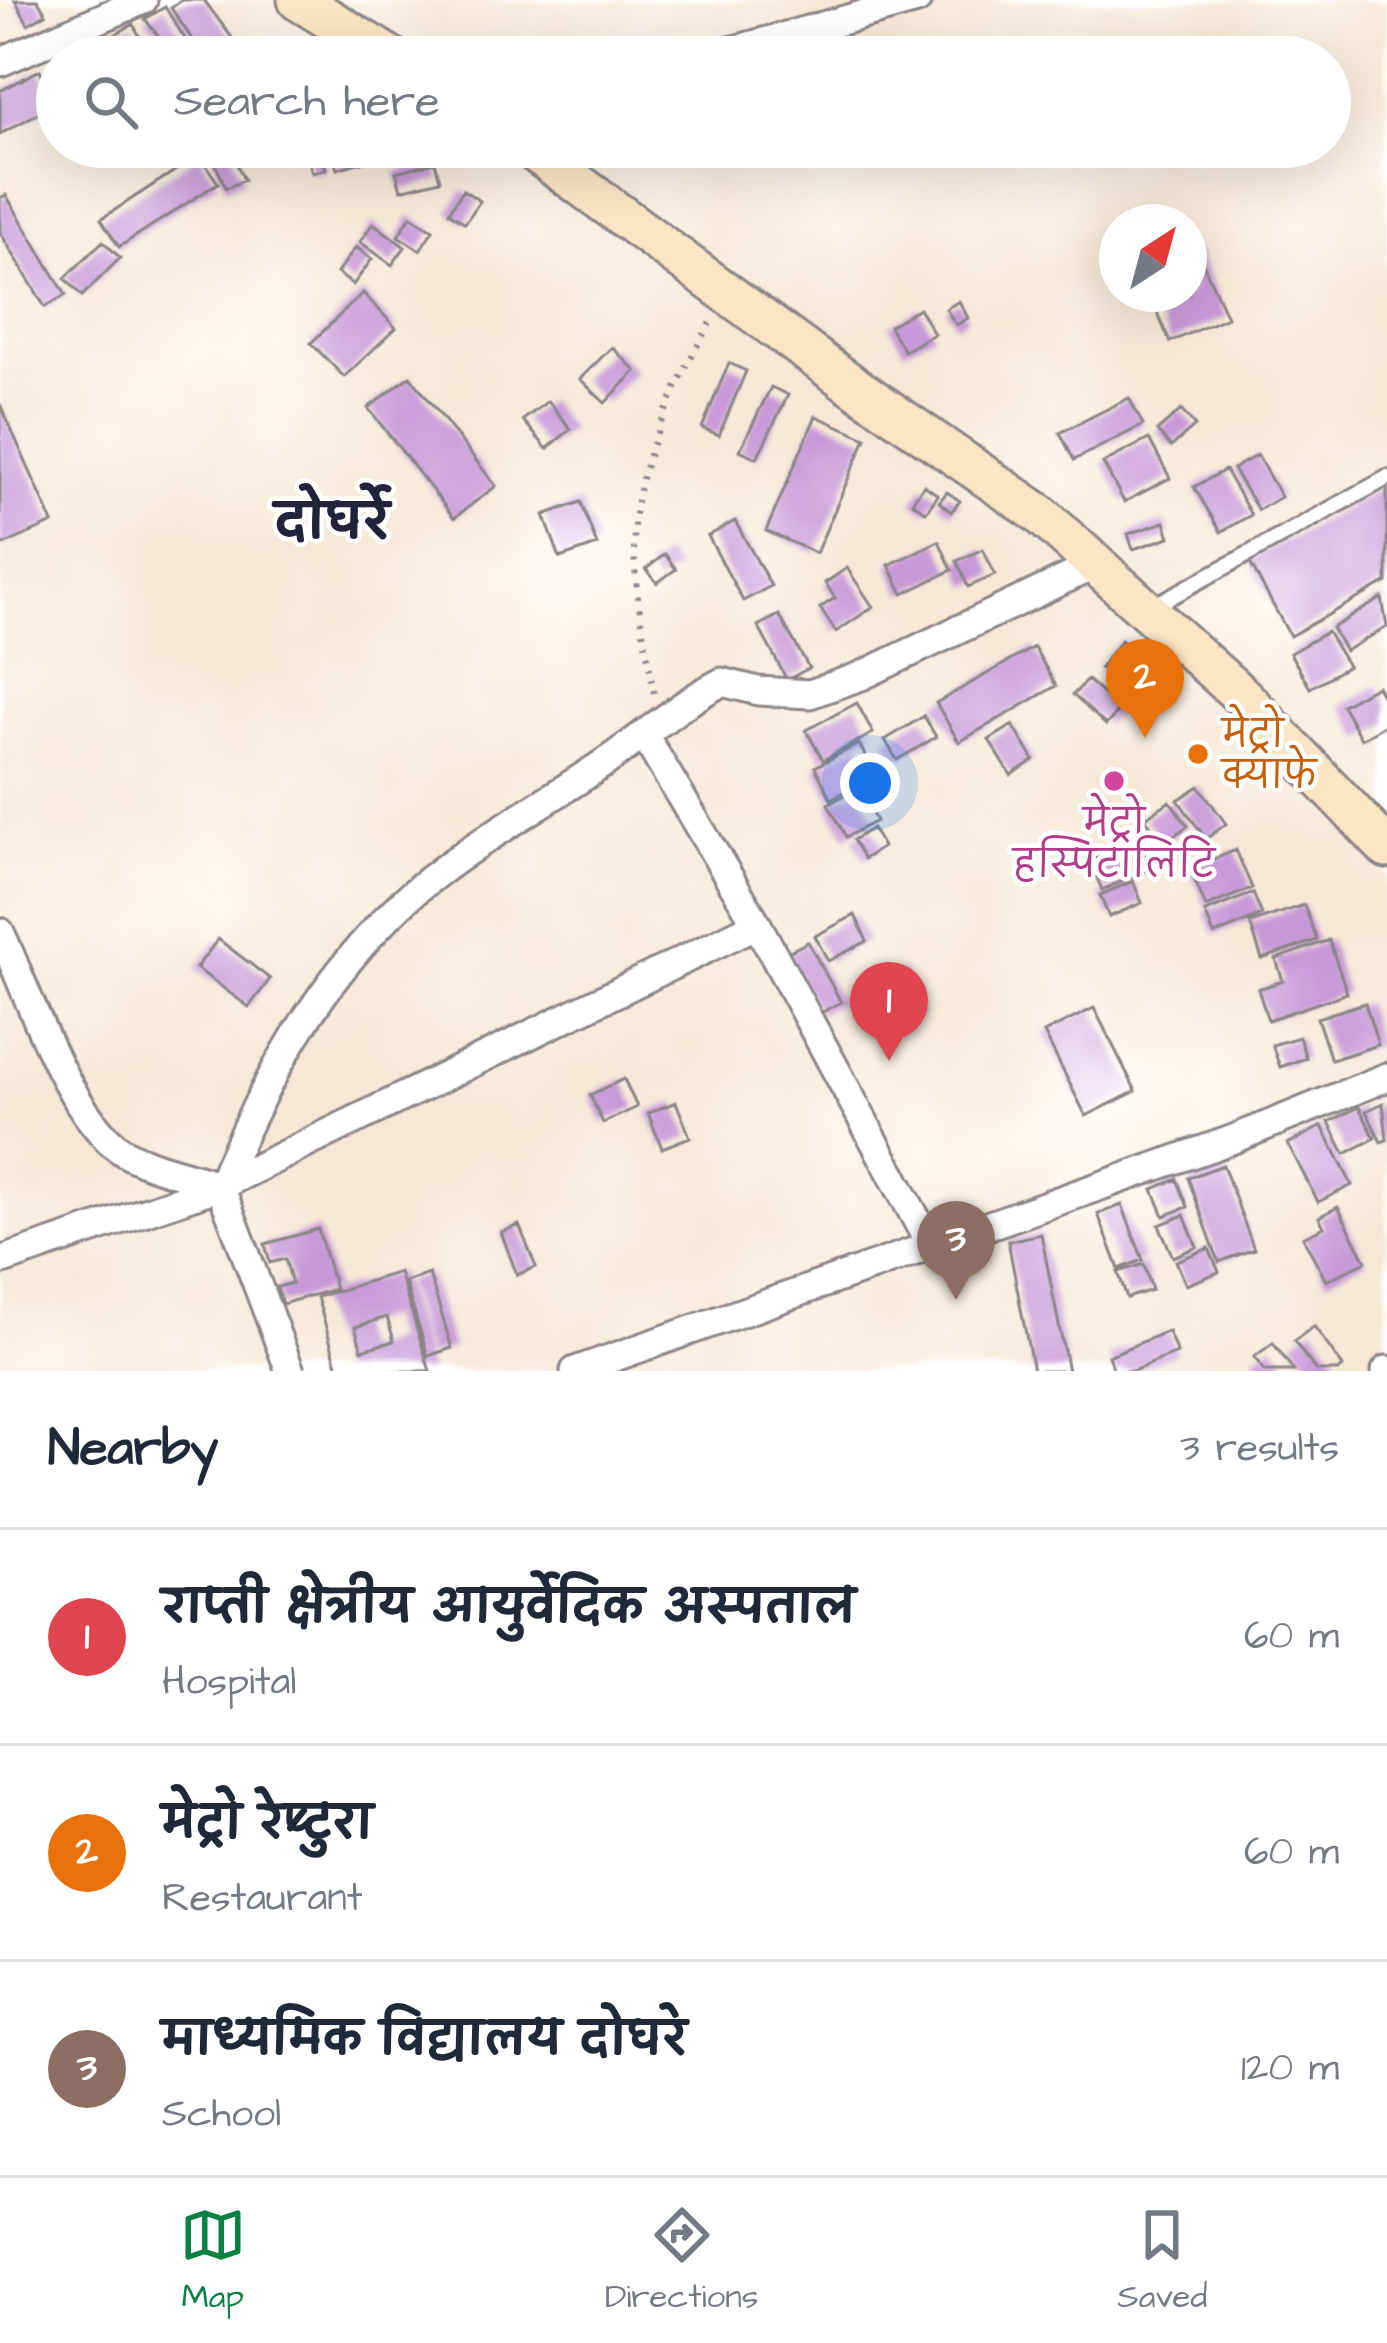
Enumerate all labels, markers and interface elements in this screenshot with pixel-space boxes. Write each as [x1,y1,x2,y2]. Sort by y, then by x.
search box [36,36,1351,168]
icon: search [78,69,144,135]
text: Search here [174,71,440,133]
north arrow [1099,204,1207,312]
district label: दोघर्रे [271,482,393,557]
pin: 2 [1106,639,1184,738]
place label: मेट्रो क्याफे [1220,703,1319,802]
marker: मेट्रो क्याफे [1185,741,1211,767]
your location [840,753,900,813]
marker: मेट्रो हस्पिटालिटि [1101,768,1127,794]
place label: मेट्रो हस्पिटालिटि [1011,792,1217,891]
pin: 1 [850,962,928,1061]
pin: 3 [917,1201,995,1300]
text: Nearby [48,1414,218,1485]
text: 3 results [1180,1422,1339,1476]
text: राप्ती क्षेत्रीय आयुर्वेदिक अस्पताल [162,1578,855,1640]
text: 1 [85,1610,90,1664]
text: 60 m [1244,1610,1339,1664]
text: Hospital [162,1656,296,1710]
text: मेट्रो रेष्टुरा [162,1794,373,1856]
text: 2 [76,1826,98,1880]
text: 60 m [1244,1826,1339,1880]
text: Restaurant [162,1872,363,1926]
text: माध्यमिक विद्यालय दोघरे [162,2010,687,2072]
text: 3 [77,2042,97,2096]
text: 120 m [1241,2042,1339,2096]
text: School [162,2088,281,2142]
tab: Map [180,2202,246,2320]
tab: Directions [605,2202,758,2320]
tab: Saved [1117,2202,1207,2320]

